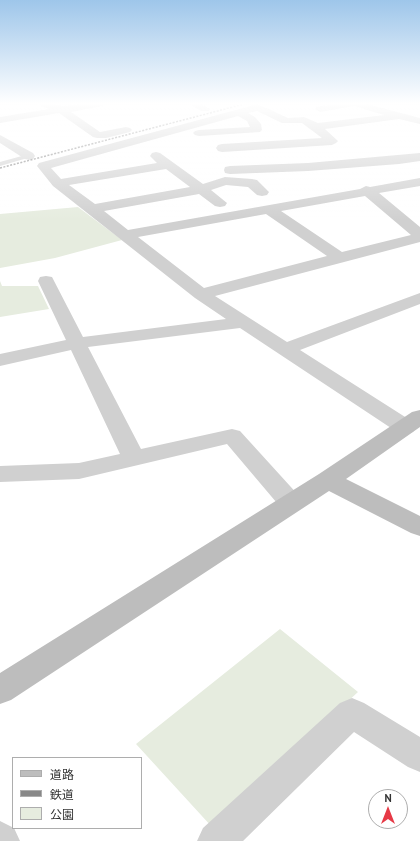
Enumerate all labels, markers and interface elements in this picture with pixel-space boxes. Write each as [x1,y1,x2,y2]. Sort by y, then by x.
legend [12,757,142,829]
text: 道路 [50,767,74,782]
text: 鉄道 [50,787,74,802]
north arrow [368,789,408,829]
text: N [384,791,392,805]
text: 公園 [50,807,74,822]

